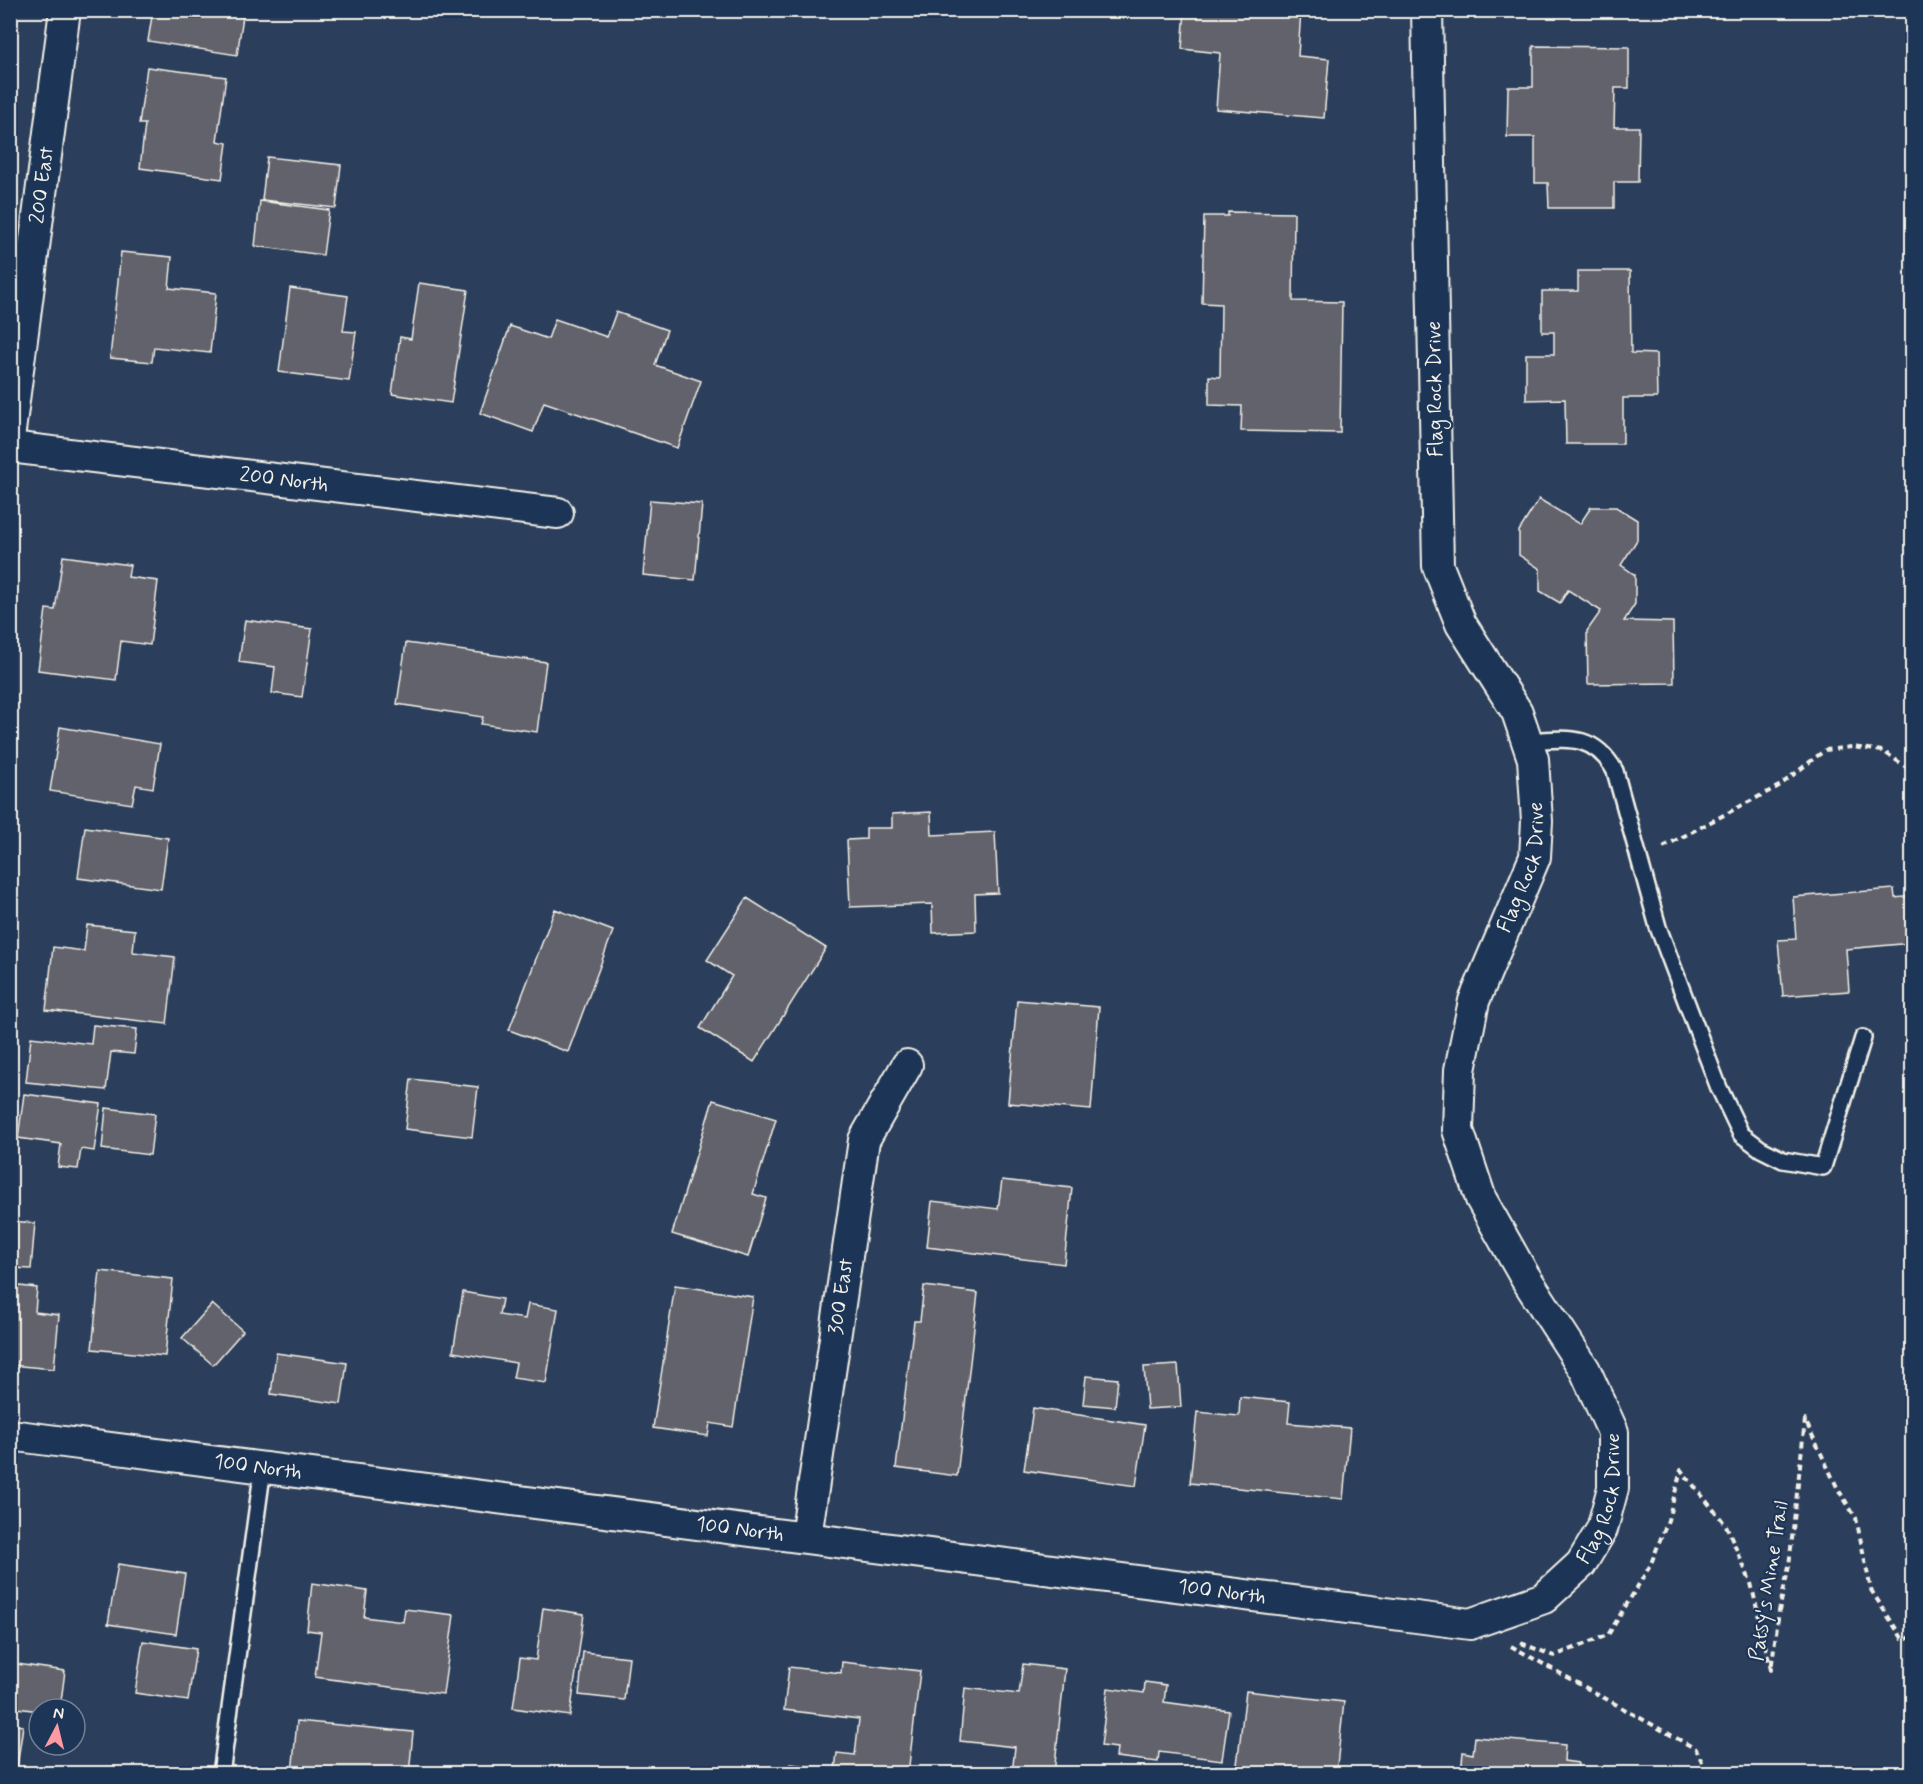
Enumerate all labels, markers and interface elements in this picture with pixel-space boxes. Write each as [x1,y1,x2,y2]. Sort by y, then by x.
street label: 200 East [23,144,61,225]
street label: Flag Rock Drive [1420,321,1451,457]
street label: 200 North [238,461,330,499]
street label: Flag Rock Drive [1490,801,1551,937]
street label: 300 East [822,1256,861,1337]
street label: Flag Rock Drive [1570,1433,1627,1570]
street label: 100 North [212,1448,304,1487]
street label: Patsy's Mine Trail [1743,1499,1795,1663]
street label: 100 North [694,1510,786,1549]
street label: 100 North [1176,1572,1268,1611]
north arrow [27,1697,87,1757]
text: N [52,1703,65,1725]

